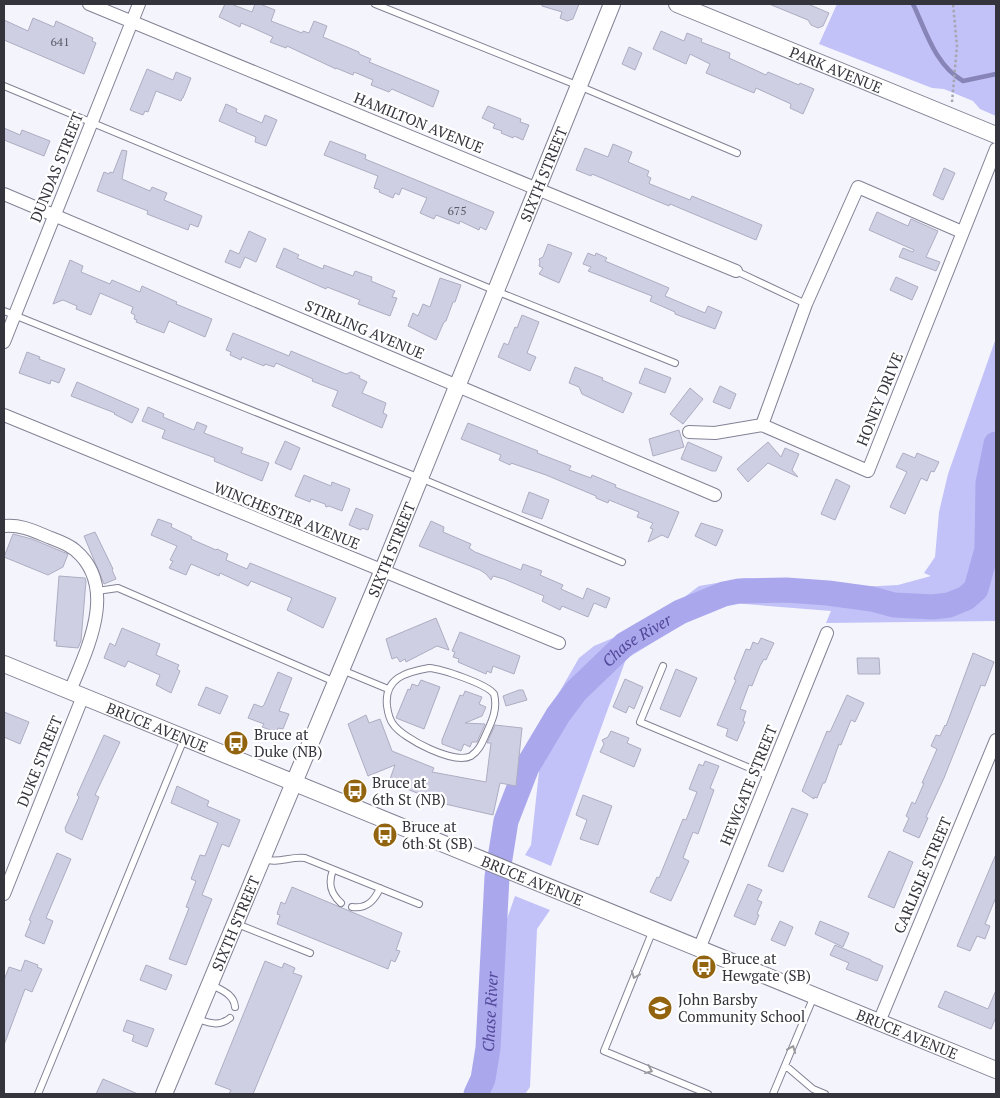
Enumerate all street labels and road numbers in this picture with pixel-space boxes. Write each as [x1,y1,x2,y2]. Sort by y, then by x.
street label: PARK AVENUE [787,41,885,97]
street label: HAMILTON AVENUE [351,87,487,157]
street label: DUNDAS STREET [25,109,87,225]
street label: SIXTH STREET [515,124,571,225]
street label: STIRLING AVENUE [302,295,428,363]
street label: HONEY DRIVE [851,349,907,449]
street label: WINCHESTER AVENUE [211,477,363,553]
street label: SIXTH STREET [363,499,419,600]
street label: BRUCE AVENUE [104,697,211,757]
street label: DUKE STREET [12,713,66,809]
street label: HEWGATE STREET [715,722,781,848]
street label: CARLISLE STREET [888,814,956,936]
street label: BRUCE AVENUE [479,851,586,910]
street label: SIXTH STREET [207,873,264,974]
street label: BRUCE AVENUE [853,1004,961,1063]

